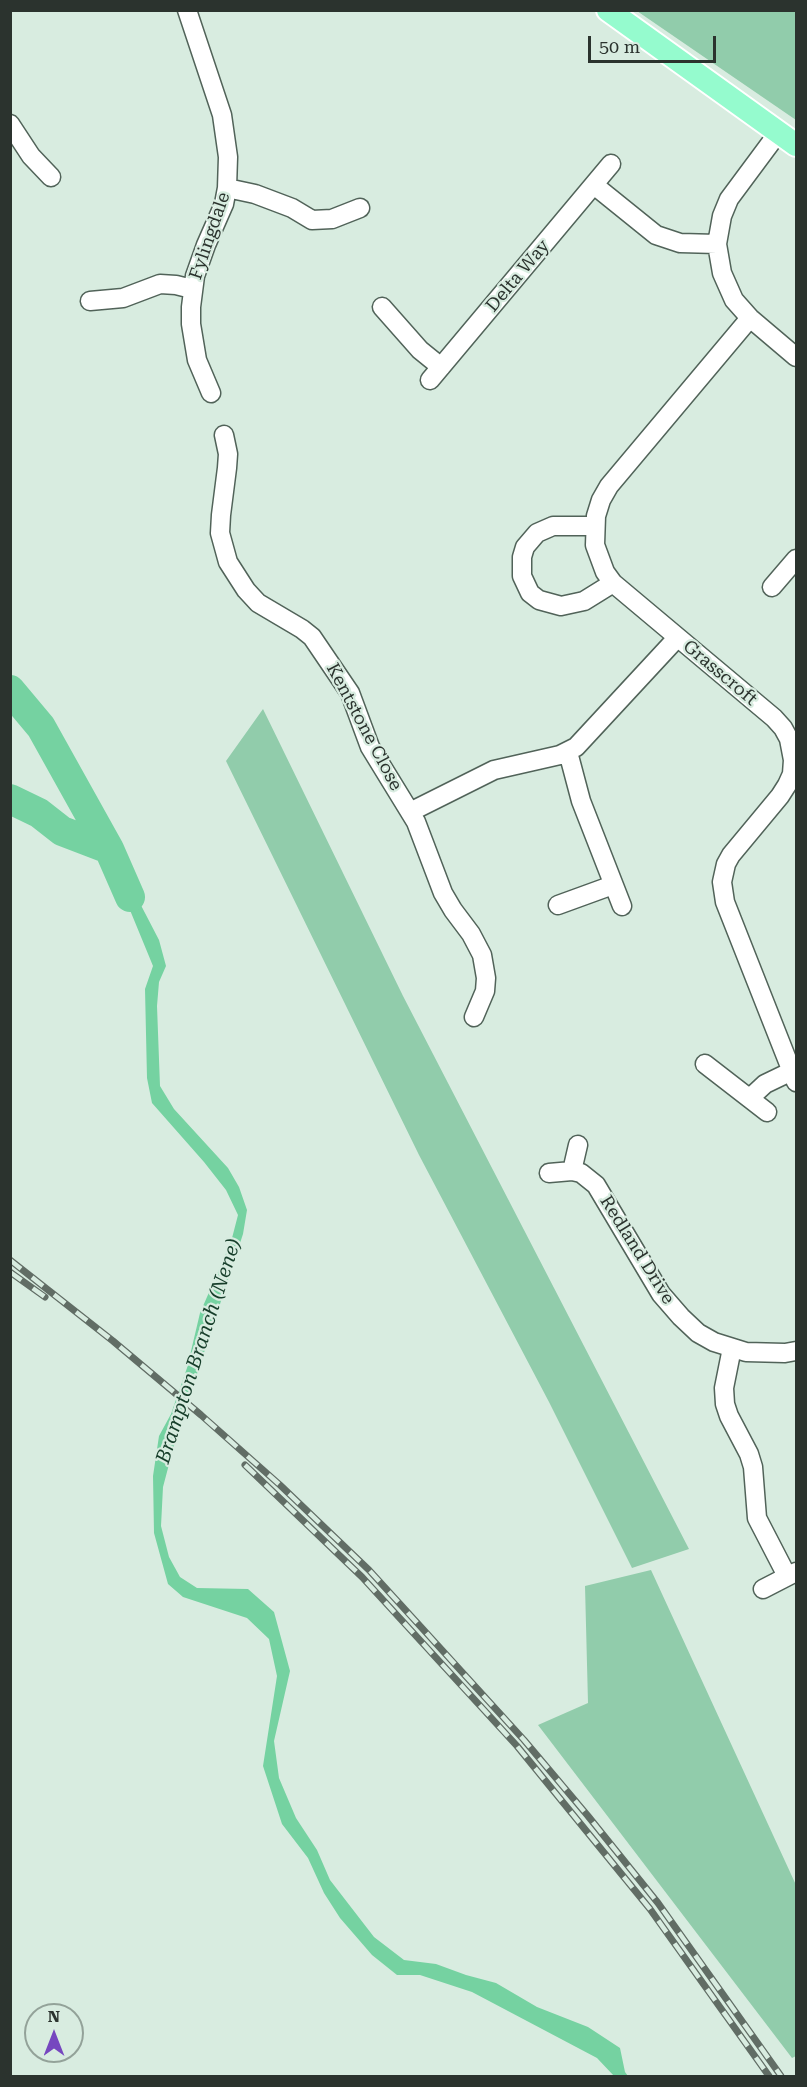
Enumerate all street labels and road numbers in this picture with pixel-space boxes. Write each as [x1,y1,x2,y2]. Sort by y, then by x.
street label: Fylingdale [185,190,235,282]
street label: Delta Way [482,235,554,317]
street label: Grasscroft [678,636,762,710]
street label: Kentstone Close [321,660,407,794]
street label: Redland Drive [595,1192,679,1308]

